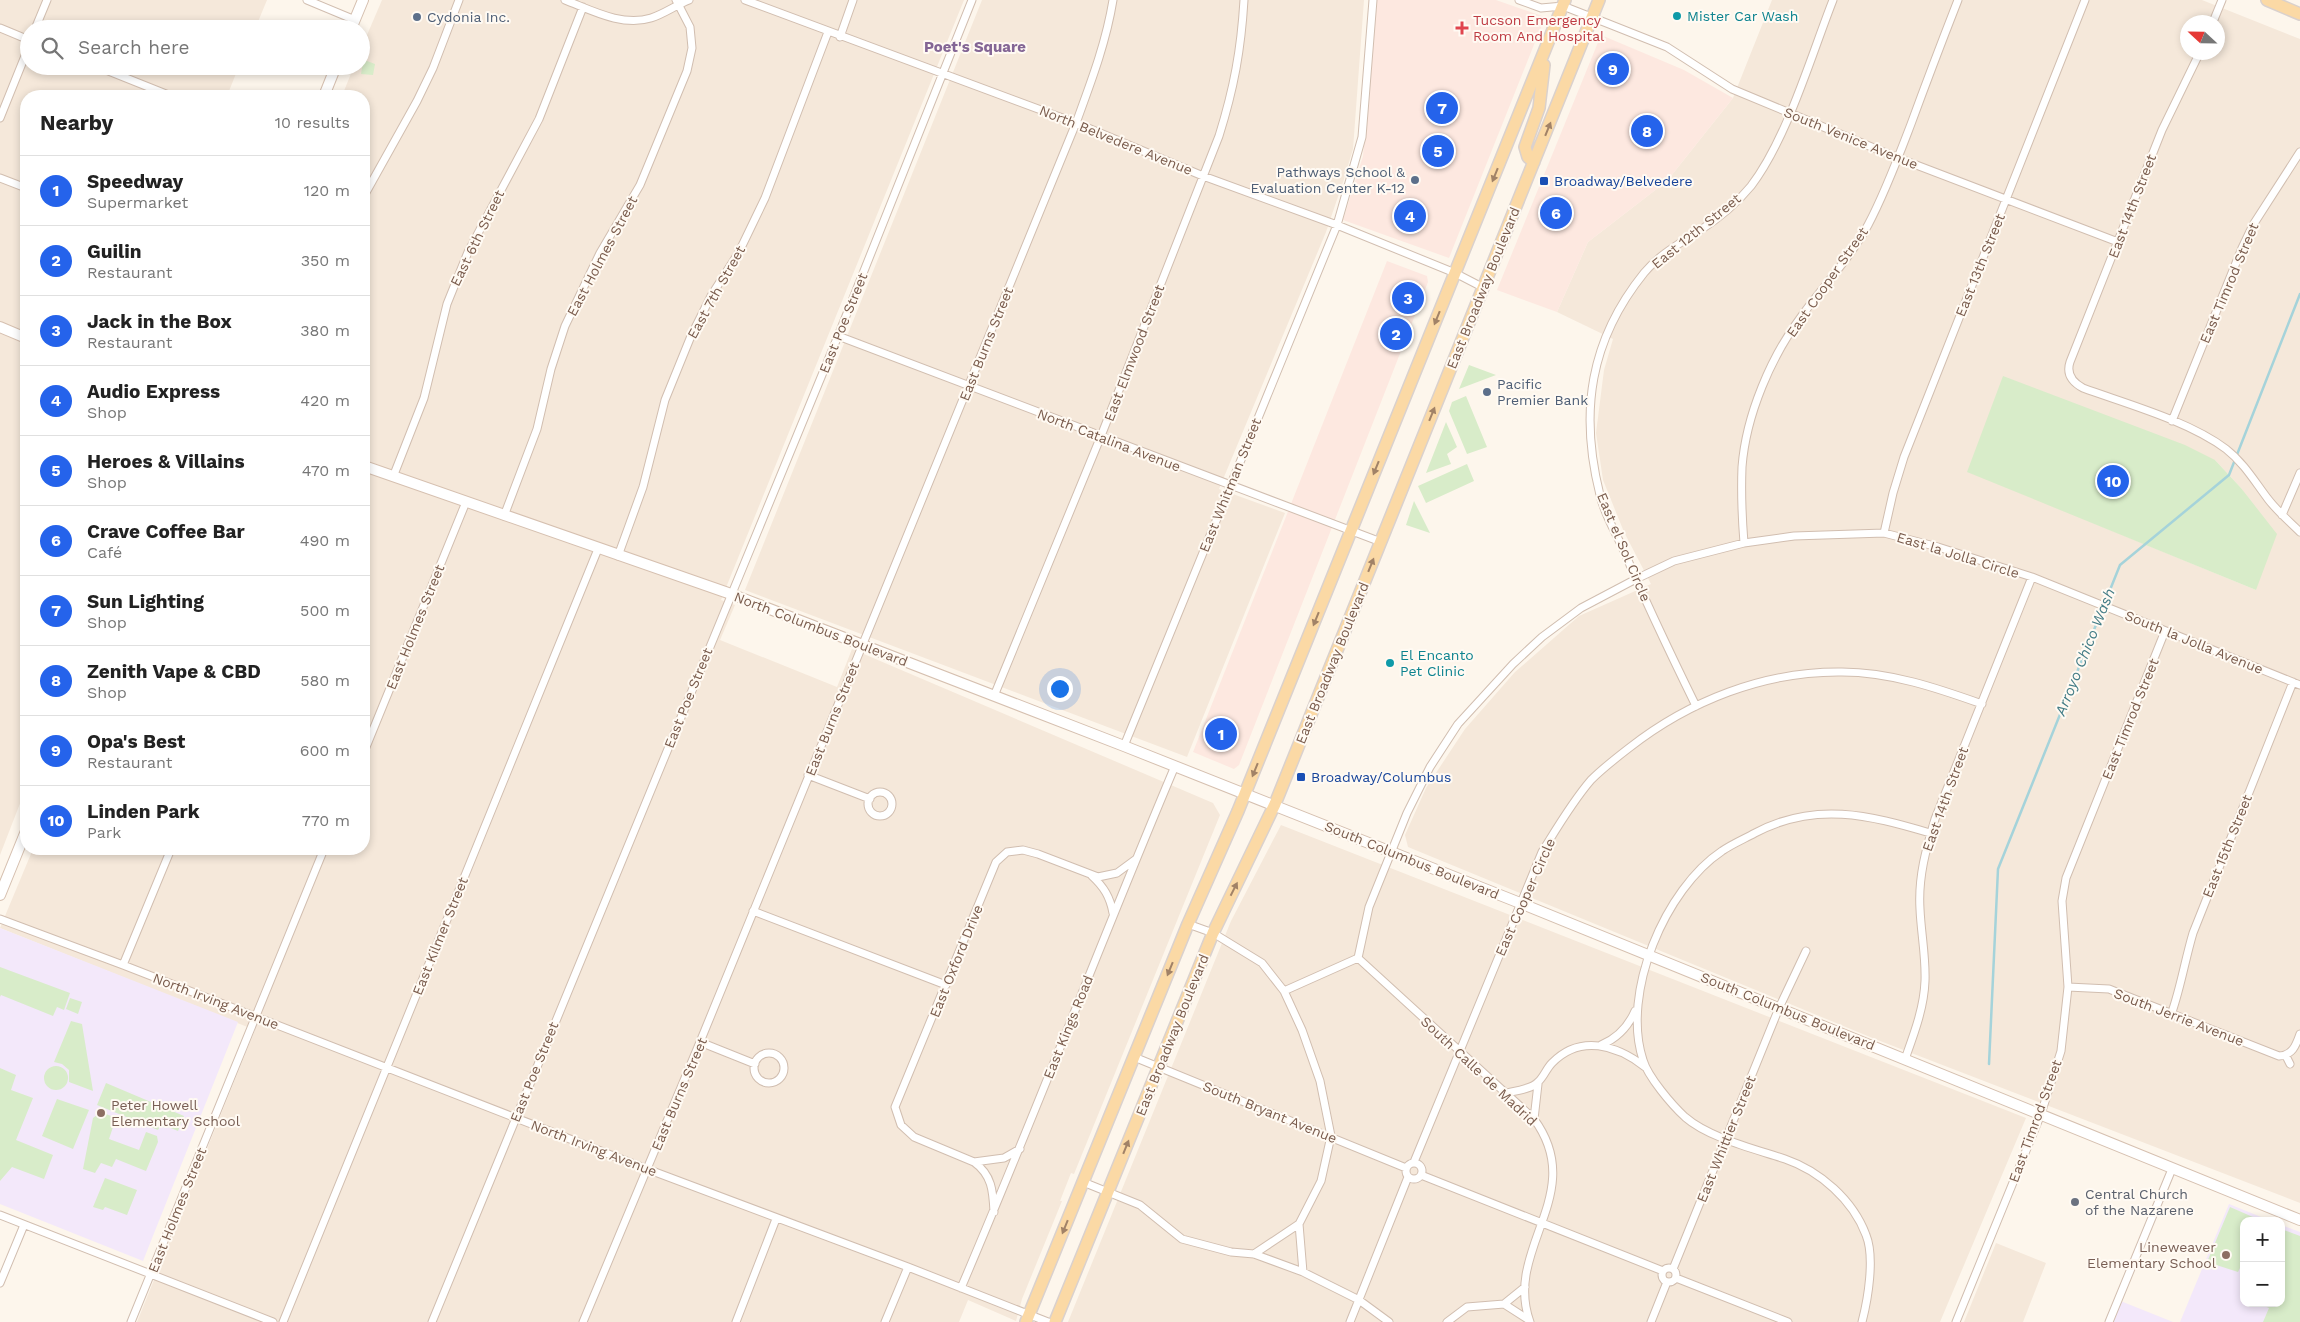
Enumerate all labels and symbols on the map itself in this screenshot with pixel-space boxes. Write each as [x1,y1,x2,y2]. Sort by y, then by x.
place label: Mister Car Wash [1687,8,1798,24]
place label: Cydonia Inc. [427,9,510,25]
marker: Mister Car Wash [1671,10,1683,22]
marker: Cydonia Inc. [411,11,423,23]
place label: Tucson Emergency Room And Hospital [1473,12,1605,44]
north arrow [2180,15,2225,60]
marker: Tucson Emergency Room And Hospital [1455,21,1469,35]
district label: Poet's Square [924,38,1026,56]
pin: 9 [1597,50,1629,88]
pin: 7 [1426,89,1458,127]
street label: North Belvedere Avenue [1037,102,1195,178]
street label: South Venice Avenue [1782,104,1920,172]
pin: 8 [1631,112,1663,150]
one-way arrow [1544,122,1552,136]
pin: 5 [1422,132,1454,170]
street label: East 14th Street [2105,152,2159,260]
place label: Pathways School & Evaluation Center K-12 [1251,164,1405,196]
one-way arrow [1491,168,1499,183]
place label: Broadway/Belvedere [1554,173,1693,189]
marker: Pathways School & Evaluation Center K-12 [1409,174,1421,186]
marker: Broadway/Belvedere [1538,175,1550,187]
street label: East 6th Street [447,187,507,289]
street label: East 12th Street [1648,190,1744,272]
street label: East Holmes Street [564,193,640,319]
pin: 6 [1540,194,1572,232]
pin: 4 [1394,197,1426,235]
street label: East Broadway Boulevard [1443,205,1523,371]
street label: East 13th Street [1952,211,2008,319]
street label: East Timrod Street [2196,220,2262,346]
street label: East Cooper Street [1783,224,1871,340]
street label: East 7th Street [684,243,748,341]
street label: East Poe Street [816,270,870,375]
pin: 3 [1392,279,1424,317]
street label: East Elmwood Street [1100,282,1168,424]
street label: East Burns Street [956,285,1016,403]
one-way arrow [1433,311,1441,325]
pin: 2 [1380,315,1412,353]
place label: Pacific Premier Bank [1497,376,1588,408]
marker: Pacific Premier Bank [1481,386,1493,398]
street label: North Catalina Avenue [1035,405,1183,475]
one-way arrow [1429,407,1437,421]
street label: East Whitman Street [1196,416,1264,554]
one-way arrow [1372,461,1380,476]
pin: 10 [2097,462,2129,500]
street label: East el Sol Circle [1594,490,1654,604]
street label: East la Jolla Circle [1895,529,2021,581]
one-way arrow [1368,557,1376,572]
street label: East Holmes Street [383,562,447,692]
street label: East Broadway Boulevard [1292,580,1372,746]
water label: Arroyo Chico Wash [2051,586,2119,719]
street label: North Columbus Boulevard [732,588,910,670]
street label: South la Jolla Avenue [2123,607,2265,677]
one-way arrow [1311,612,1319,626]
street label: East Poe Street [661,645,715,750]
place label: El Encanto Pet Clinic [1400,647,1474,679]
street label: East Timrod Street [2098,656,2162,782]
marker: El Encanto Pet Clinic [1384,657,1396,669]
street label: East Burns Street [802,660,862,778]
your location [1047,676,1073,702]
pin: 1 [1205,715,1237,753]
street label: East 14th Street [1919,744,1971,853]
one-way arrow [1250,763,1258,777]
place label: Broadway/Columbus [1311,769,1451,785]
marker: Broadway/Columbus [1295,771,1307,783]
street label: East 15th Street [2199,792,2255,900]
street label: South Columbus Boulevard [1322,818,1502,902]
street label: East Cooper Circle [1492,836,1558,958]
street label: East Kilmer Street [409,875,471,997]
one-way arrow [1230,881,1238,896]
street label: East Oxford Drive [926,902,986,1020]
street label: East Broadway Boulevard [1132,952,1212,1118]
one-way arrow [1166,962,1174,977]
street label: South Columbus Boulevard [1698,969,1878,1053]
street label: North Irving Avenue [151,970,281,1032]
street label: East Kings Road [1040,973,1096,1081]
street label: South Jerrie Avenue [2112,985,2246,1049]
street label: South Calle de Madrid [1418,1013,1540,1129]
street label: East Poe Street [507,1019,561,1124]
street label: East Burns Street [648,1035,710,1153]
street label: East Timrod Street [2005,1057,2065,1185]
street label: East Whittier Street [1693,1073,1759,1205]
street label: South Bryant Avenue [1201,1078,1339,1146]
place label: Peter Howell Elementary School [111,1097,241,1129]
marker: Peter Howell Elementary School [95,1107,107,1119]
street label: North Irving Avenue [529,1117,659,1179]
one-way arrow [1123,1140,1131,1154]
street label: East Holmes Street [145,1145,209,1275]
place label: Central Church of the Nazarene [2085,1186,2194,1218]
marker: Central Church of the Nazarene [2069,1196,2081,1208]
one-way arrow [1060,1220,1068,1234]
place label: Lineweaver Elementary School [2087,1239,2217,1271]
marker: Lineweaver Elementary School [2220,1249,2232,1261]

